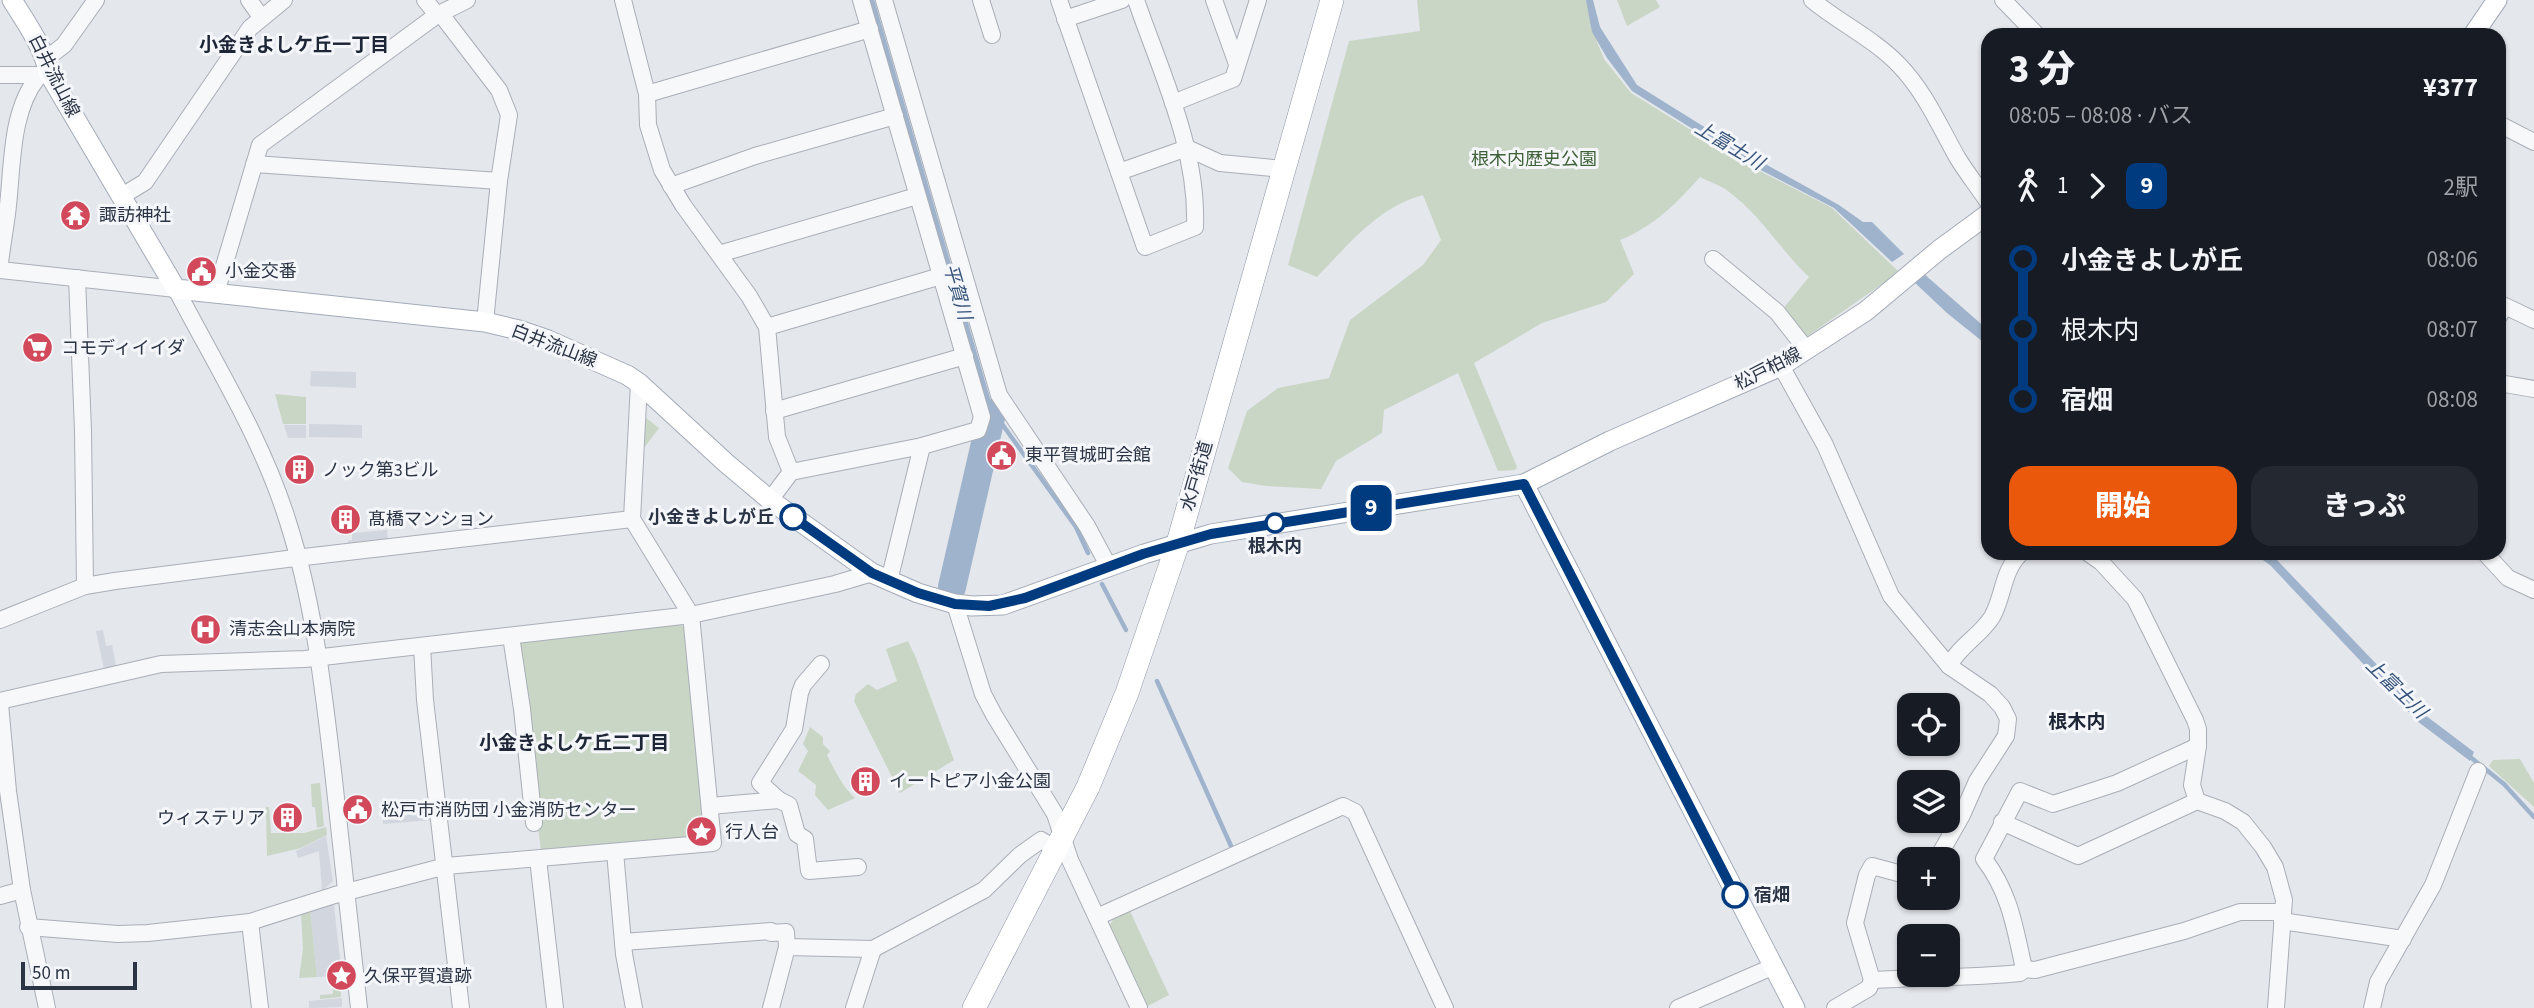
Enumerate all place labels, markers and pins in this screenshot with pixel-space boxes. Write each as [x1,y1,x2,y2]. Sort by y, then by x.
temple icon: 諏訪神社 [59,198,93,232]
place label: 諏訪神社 [99,203,171,228]
public building icon: 小金交番 [185,254,219,288]
place label: 小金交番 [225,259,297,284]
supermarket icon: コモディイイダ [21,331,55,365]
place label: コモディイイダ [61,336,185,361]
public building icon: 東平賀城町会館 [985,438,1019,472]
place label: 東平賀城町会館 [1025,443,1151,468]
building icon: ノック第3ビル [282,453,316,487]
place label: ノック第3ビル [322,458,439,483]
building icon: 髙橋マンション [328,502,362,536]
marker: 小金きよしが丘 [780,504,806,530]
place label: 小金きよしが丘 [648,505,774,530]
place label: 髙橋マンション [368,507,494,532]
marker: 根木内 [1265,513,1285,533]
place label: 根木内 [1248,534,1302,559]
hospital icon: 清志会山本病院 [189,612,223,646]
place label: 清志会山本病院 [229,617,355,642]
building icon: イートピア小金公園 [849,764,883,798]
place label: イートピア小金公園 [889,769,1051,794]
public building icon: 松戸市消防団 小金消防センター [341,793,375,827]
place label: 松戸市消防団 小金消防センター [381,798,637,823]
building icon: ウィステリア [271,801,305,835]
place label: ウィステリア [157,806,265,831]
place icon: 行人台 [685,815,719,849]
place label: 行人台 [725,820,779,845]
marker: 宿畑 [1722,882,1748,908]
place label: 宿畑 [1754,883,1790,908]
place icon: 久保平賀遺跡 [324,959,358,993]
place label: 久保平賀遺跡 [364,964,472,989]

